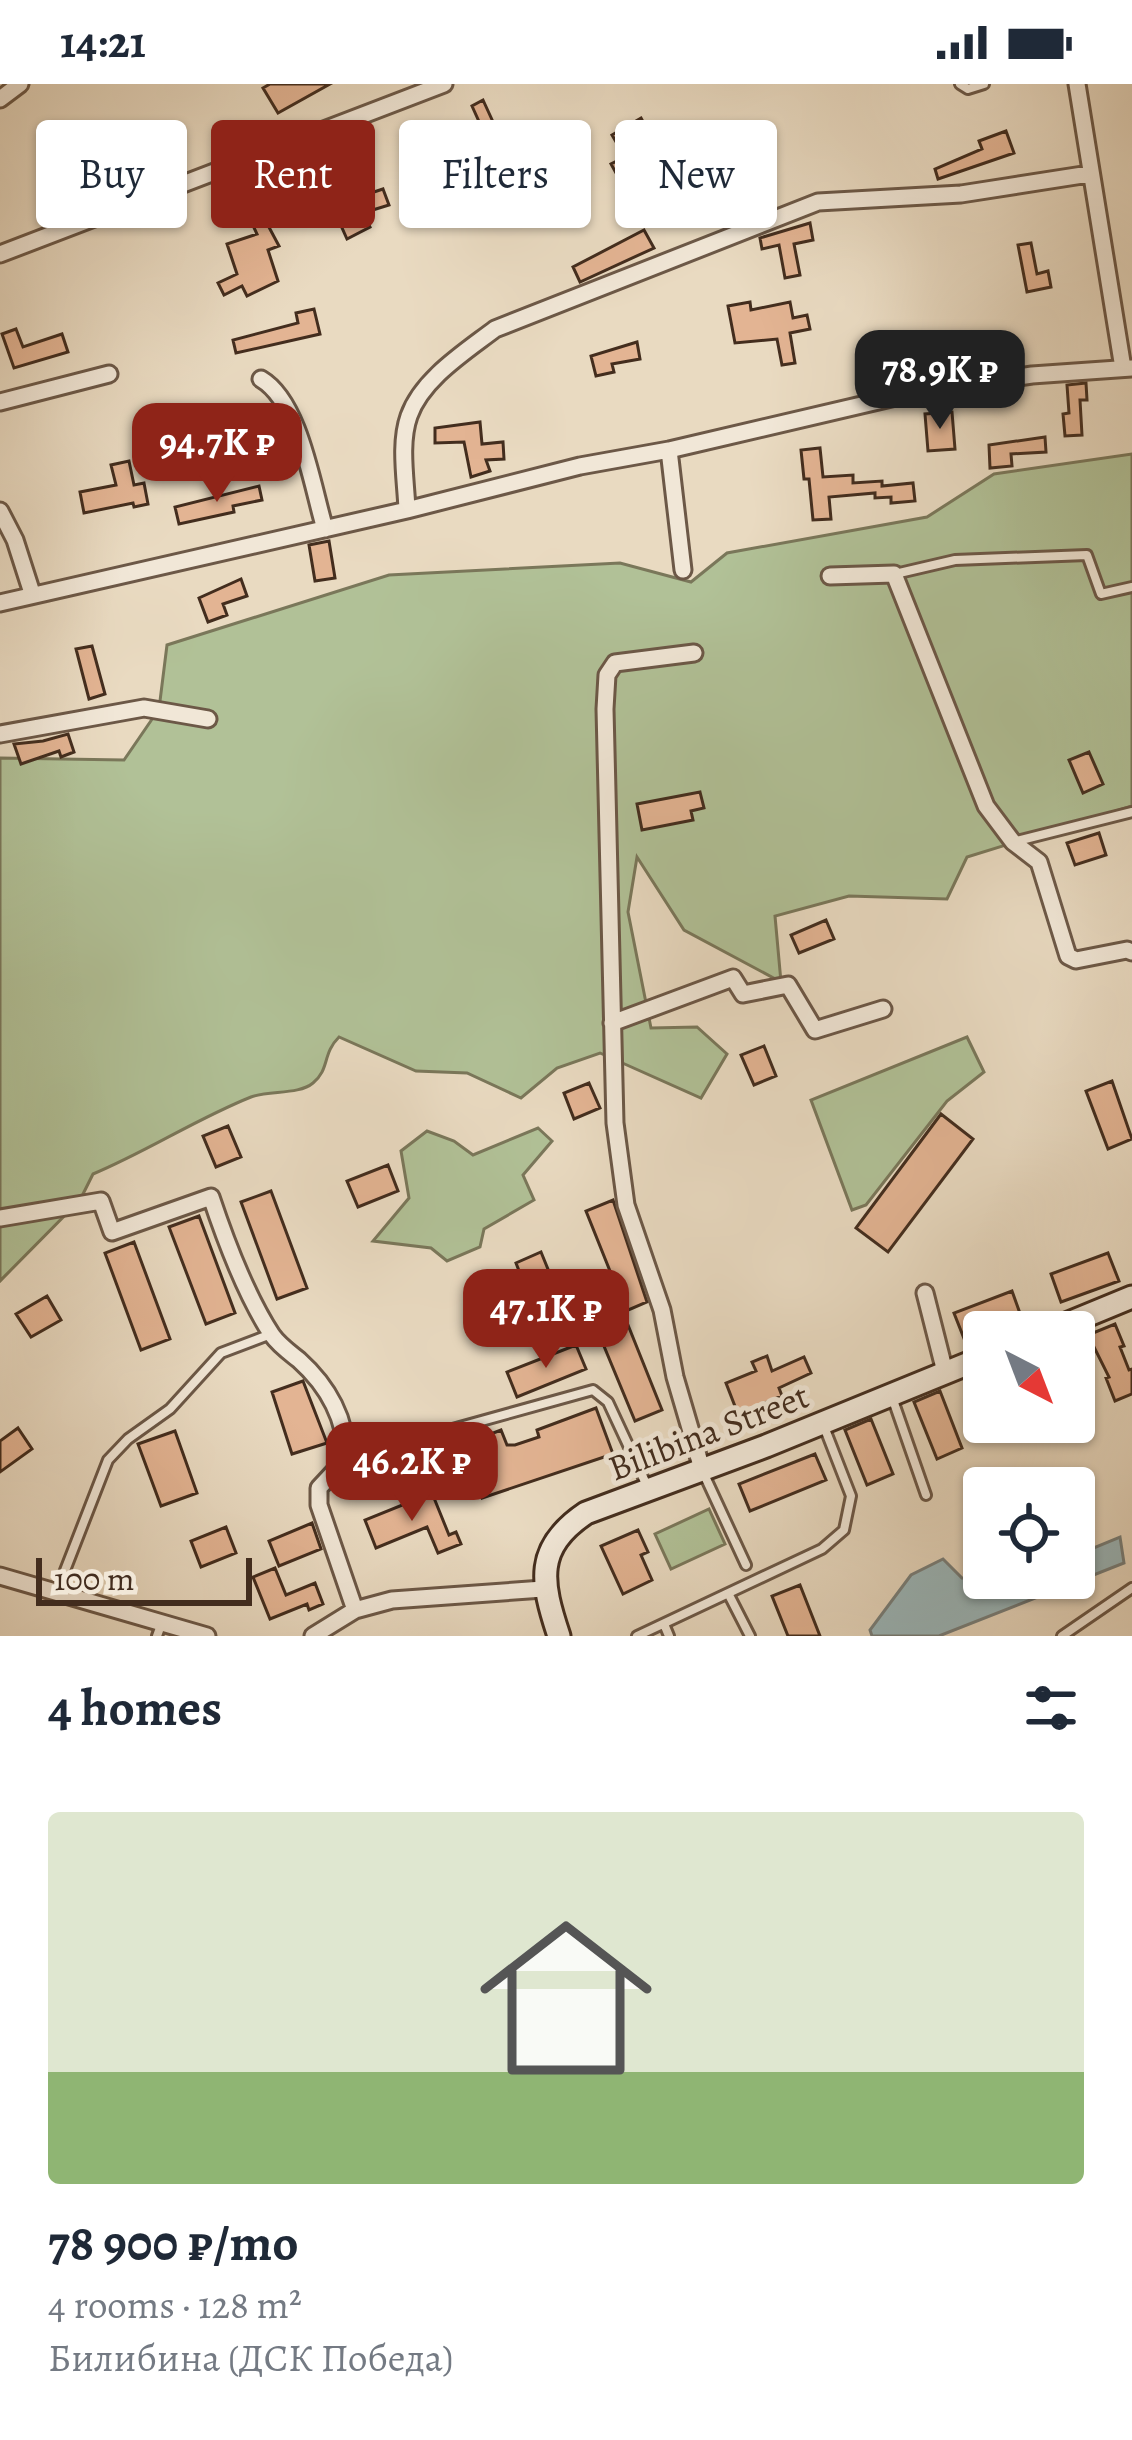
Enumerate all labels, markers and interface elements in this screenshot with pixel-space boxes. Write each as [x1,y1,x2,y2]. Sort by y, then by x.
text: 14:21 [60,11,146,73]
chip: Buy [36,120,187,228]
chip: Rent [211,120,375,228]
chip: Filters [399,120,591,228]
chip: New [615,120,777,228]
pin: 78.9K ₽ [829,330,1051,432]
text: 78.9K ₽ [882,342,998,395]
pin: 94.7K ₽ [106,403,328,505]
text: 94.7K ₽ [159,415,275,468]
pin: 47.1K ₽ [435,1269,657,1371]
text: 47.1K ₽ [490,1281,602,1334]
north arrow [963,1311,1095,1443]
map controls [963,1311,1095,1599]
street label: Bilibina Street [601,1371,815,1492]
pin: 46.2K ₽ [301,1422,523,1524]
text: 46.2K ₽ [353,1434,471,1487]
button: locate [963,1467,1095,1599]
scale bar [36,1552,252,1605]
text: 100 m [54,1556,134,1601]
text: 4 homes [48,1673,222,1743]
icon: filters [1018,1675,1084,1741]
icon: home [458,1890,674,2106]
text: 78 900 ₽/mo [48,2208,299,2278]
text: 4 rooms · 128 m² [48,2278,302,2331]
text: Билибина (ДСК Победа) [48,2331,453,2384]

